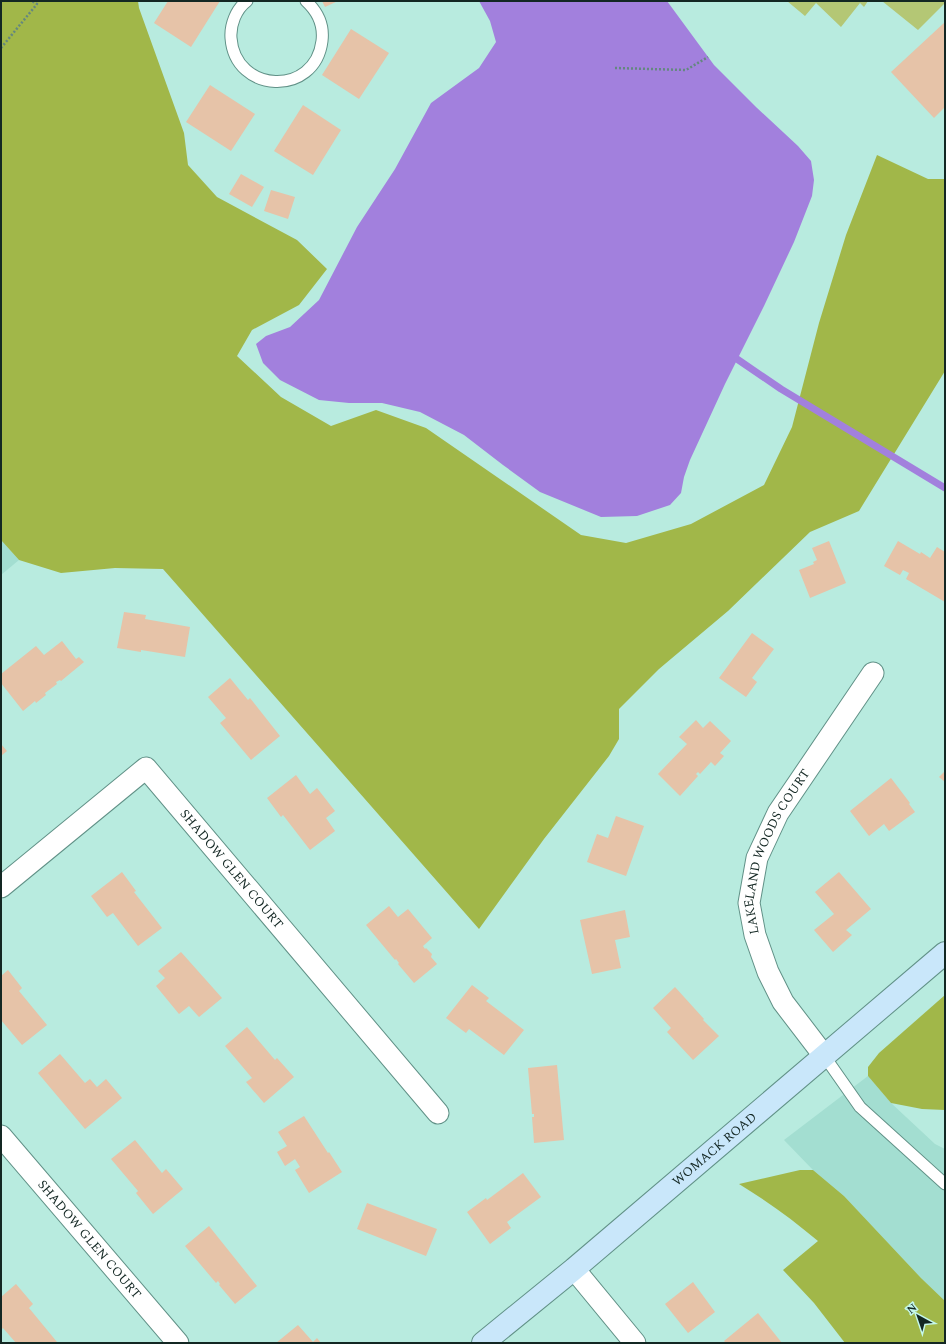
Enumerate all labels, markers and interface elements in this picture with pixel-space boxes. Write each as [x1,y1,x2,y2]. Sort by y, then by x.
street label: LAKELAND WOODS COURT [738,765,815,936]
street label: SHADOW GLEN COURT [175,805,288,934]
street label: WOMACK ROAD [668,1107,761,1191]
street label: SHADOW GLEN COURT [33,1175,146,1304]
north arrow [898,1296,938,1336]
text: N [903,1299,921,1318]

